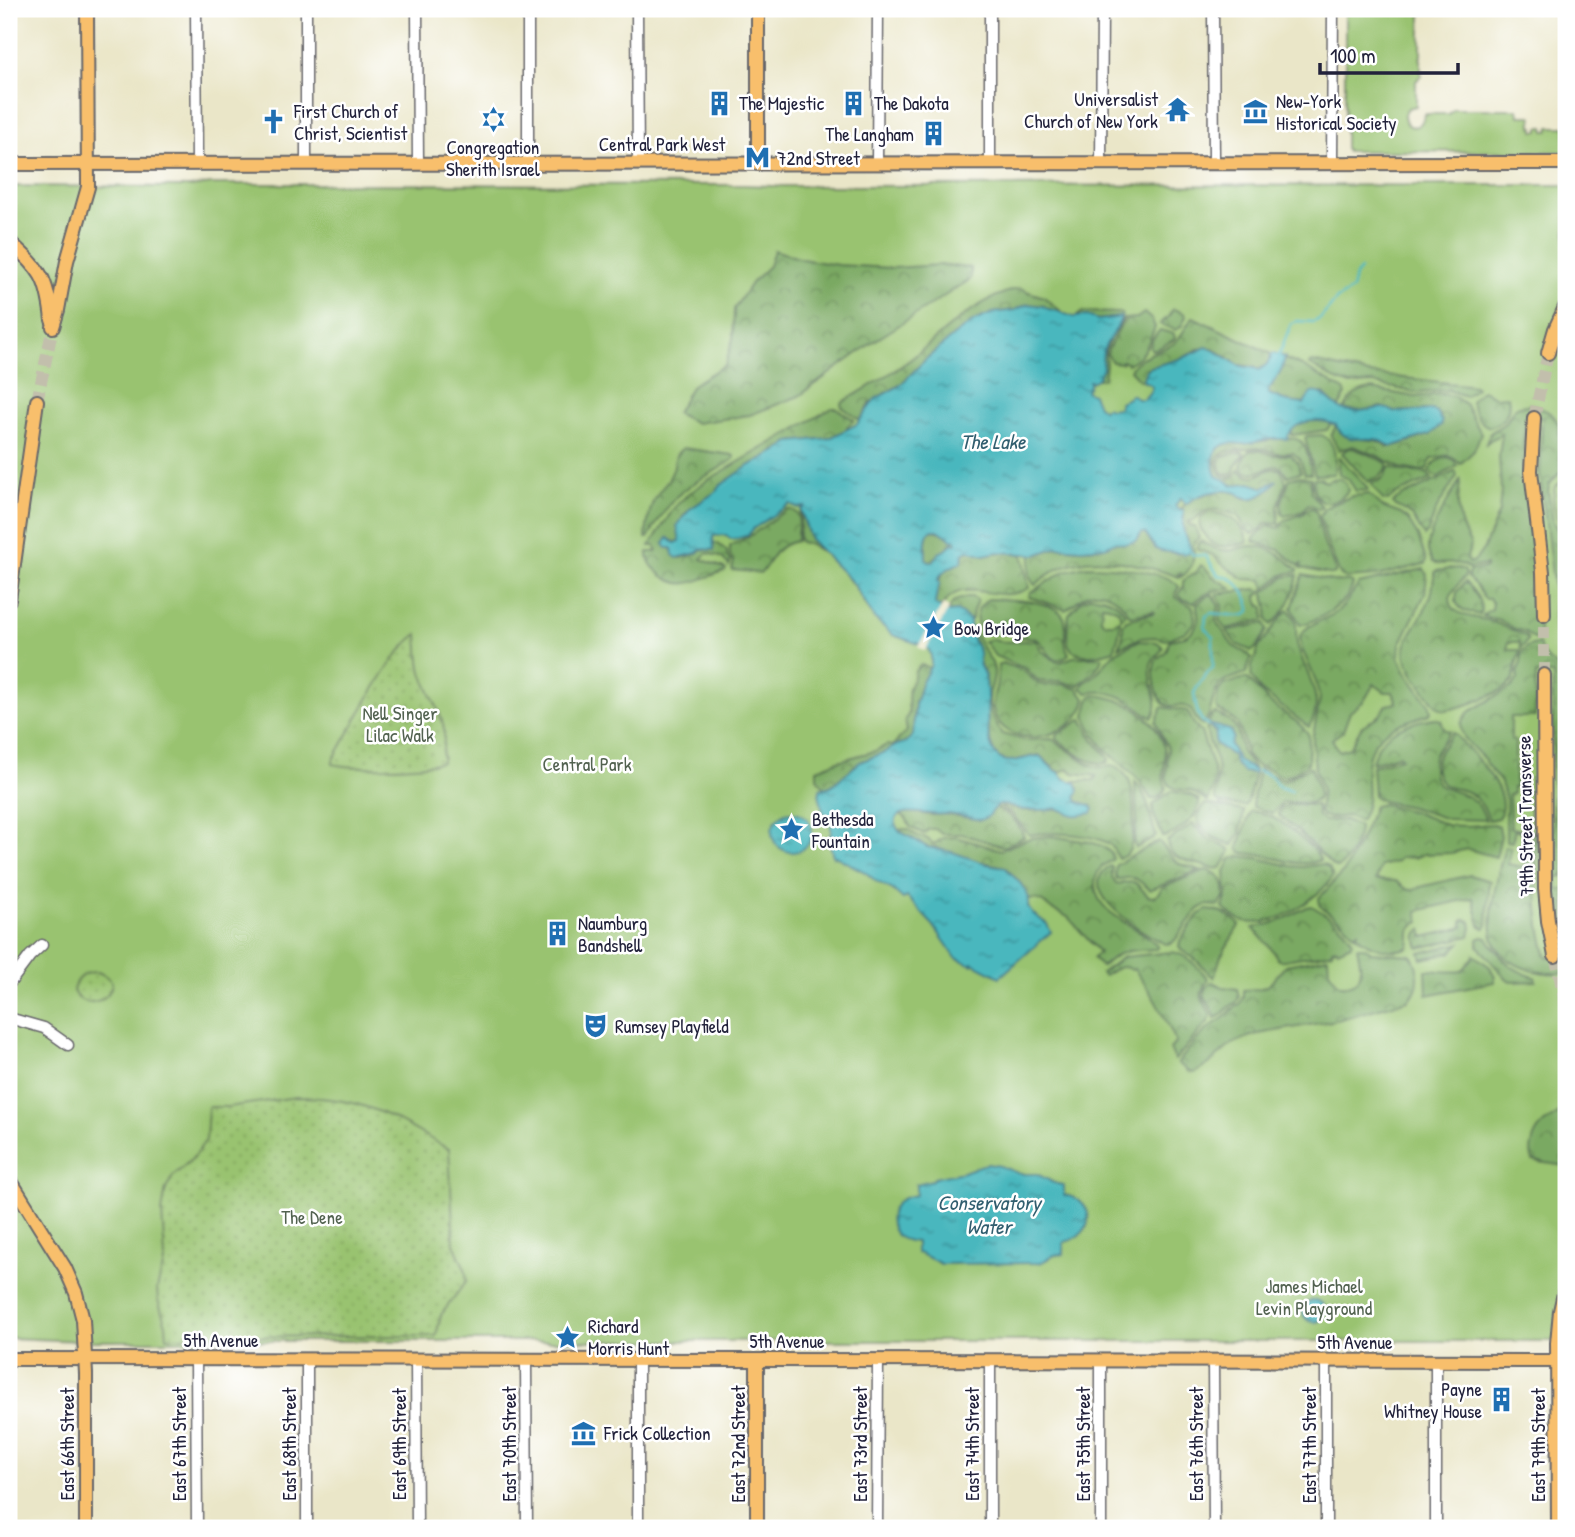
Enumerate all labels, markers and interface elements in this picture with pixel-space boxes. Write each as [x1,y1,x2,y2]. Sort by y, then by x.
scale bar [1320,32,1458,76]
text: 100 m [1330,41,1376,70]
place label: Universalist Church of New York [1024,86,1158,134]
place label: New-York Historical Society [1276,88,1397,136]
building icon: The Majestic [705,89,733,117]
building icon: The Dakota [840,89,868,117]
place label: The Majestic [739,90,825,116]
place label: The Dakota [874,90,949,116]
temple icon: Universalist Church of New York [1164,96,1192,124]
place label: First Church of Christ, Scientist [293,98,408,146]
museum icon: New-York Historical Society [1242,98,1270,126]
synagogue icon: Congregation Sherith Israel [479,105,507,133]
church icon: First Church of Christ, Scientist [260,108,288,136]
building icon: The Langham [920,120,948,148]
place label: The Langham [825,121,914,147]
street label: Central Park West [599,131,726,157]
place label: Congregation Sherith Israel [446,134,541,182]
metro station icon: 72nd Street [743,144,771,172]
place label: 72nd Street [777,145,860,171]
water label: The Lake [961,427,1027,456]
place icon: Bow Bridge [920,614,948,642]
place label: Bow Bridge [954,615,1030,641]
park label: Nell Singer Lilac Walk [362,700,438,748]
street label: 79th Street Transverse [1511,735,1539,897]
park label: Central Park [542,751,632,777]
place label: Bethesda Fountain [811,806,874,854]
place icon: Bethesda Fountain [778,816,806,844]
place label: Naumburg Bandshell [578,910,647,958]
building icon: Naumburg Bandshell [544,920,572,948]
theatre icon: Rumsey Playfield [581,1012,609,1040]
place label: Rumsey Playfield [615,1013,729,1039]
water label: Conservatory Water [937,1188,1043,1241]
park label: The Dene [281,1204,343,1230]
park label: James Michael Levin Playground [1256,1273,1373,1321]
place label: Richard Morris Hunt [588,1313,670,1361]
place icon: Richard Morris Hunt [554,1323,582,1351]
street label: 5th Avenue [183,1327,259,1353]
street label: 5th Avenue [749,1328,825,1354]
street label: 5th Avenue [1317,1329,1393,1355]
place label: Payne Whitney House [1384,1376,1482,1424]
street label: East 72nd Street [725,1385,751,1502]
street label: East 67th Street [166,1386,192,1501]
street label: East 70th Street [496,1386,522,1502]
street label: East 73rd Street [847,1386,873,1502]
street label: East 75th Street [1070,1386,1096,1501]
street label: East 76th Street [1183,1386,1209,1501]
building icon: Payne Whitney House [1488,1386,1516,1414]
street label: East 66th Street [54,1387,80,1500]
street label: East 68th Street [276,1387,302,1501]
street label: East 74th Street [959,1387,985,1501]
street label: East 77th Street [1296,1387,1322,1503]
street label: East 69th Street [386,1388,412,1500]
street label: East 79th Street [1525,1388,1551,1502]
museum icon: Frick Collection [570,1419,598,1447]
place label: Frick Collection [603,1420,711,1446]

